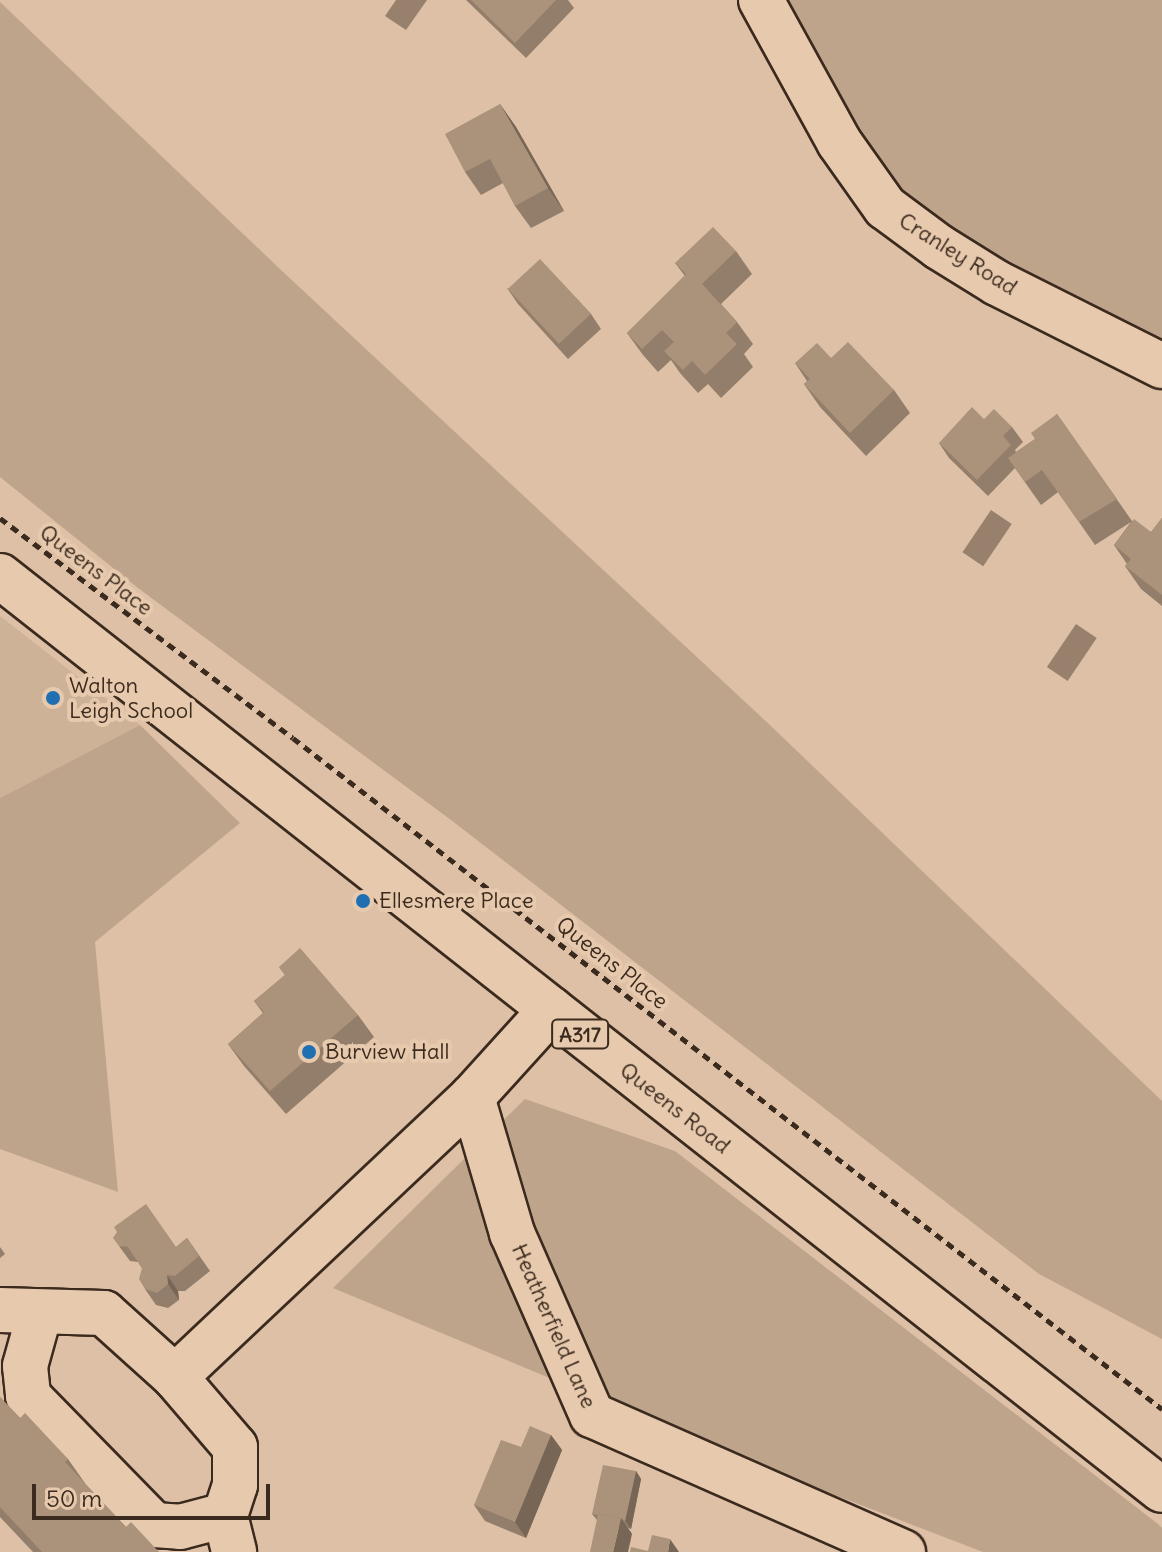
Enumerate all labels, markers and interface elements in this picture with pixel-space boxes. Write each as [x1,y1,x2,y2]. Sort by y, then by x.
street label: Cranley Road [894,207,1022,301]
street label: Queens Place [34,519,158,621]
place label: Walton Leigh School [69,672,193,724]
marker: Walton Leigh School [44,689,62,707]
place label: Ellesmere Place [379,888,533,914]
marker: Ellesmere Place [354,892,372,910]
street label: Queens Place [551,911,673,1015]
road number: A317 [550,1018,610,1050]
place label: Burview Hall [325,1039,449,1065]
marker: Burview Hall [300,1043,318,1061]
street label: Queens Road [615,1057,735,1159]
street label: Heatherfield Lane [506,1240,602,1412]
scale bar [36,1468,274,1518]
text: 50 m [46,1483,102,1513]

